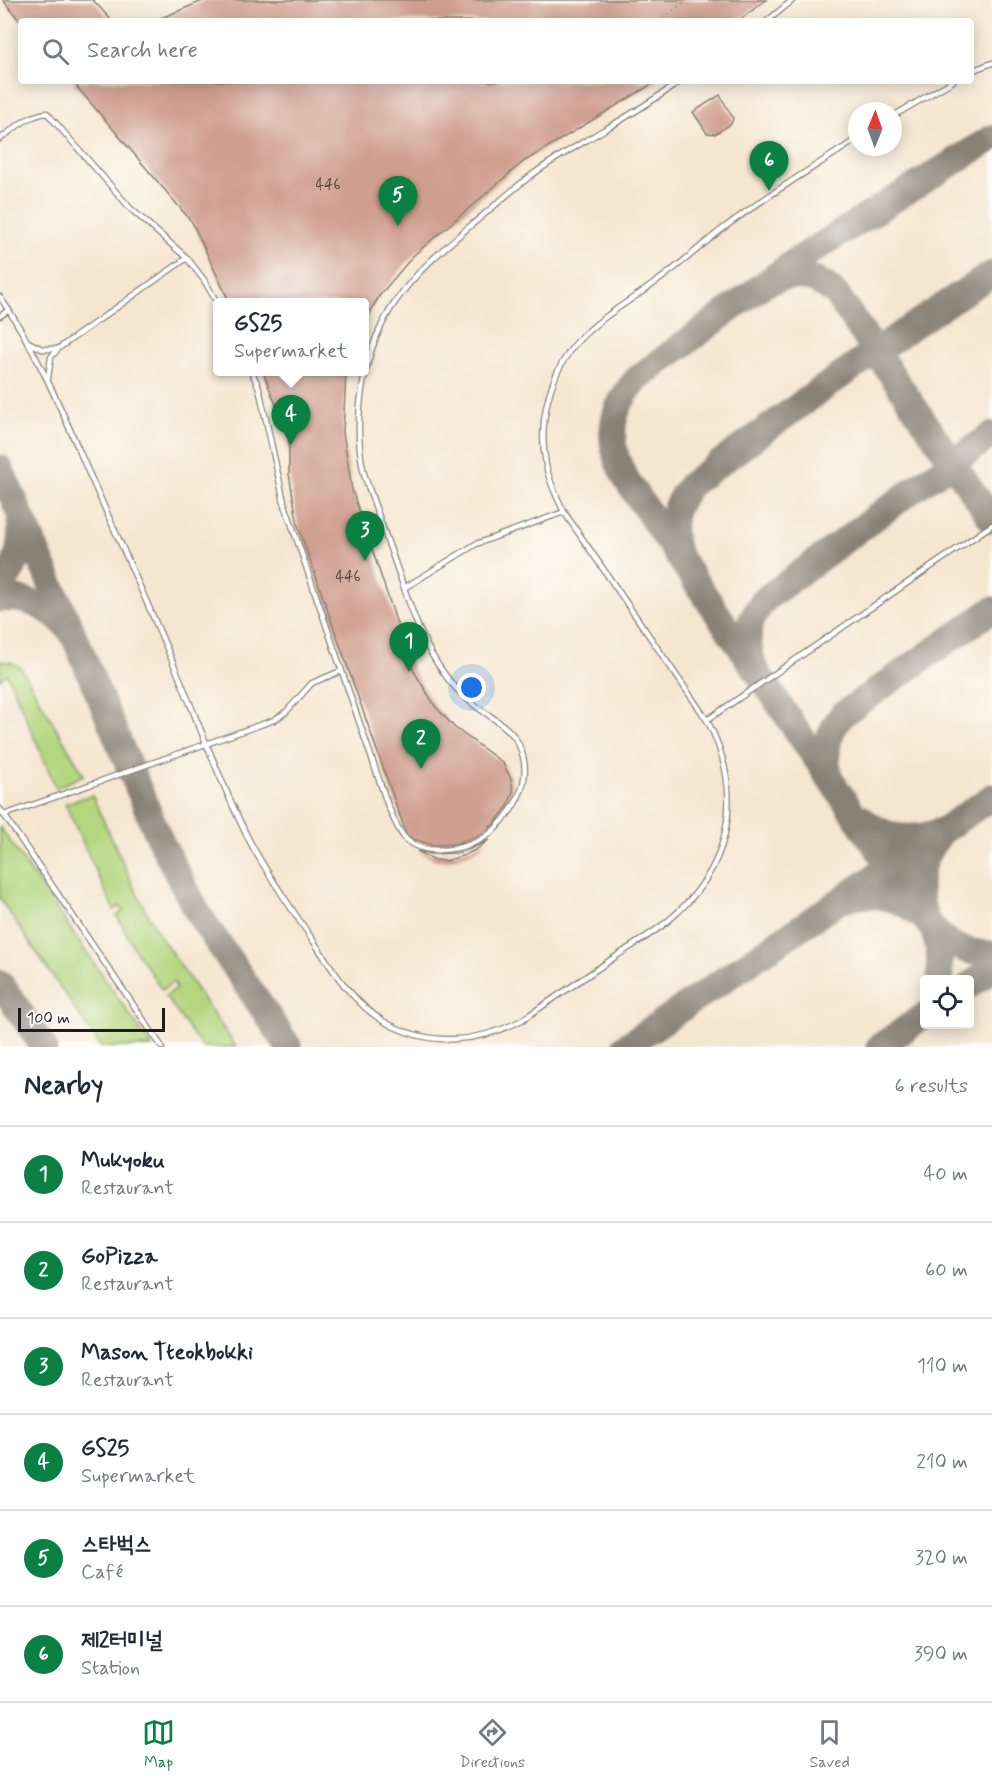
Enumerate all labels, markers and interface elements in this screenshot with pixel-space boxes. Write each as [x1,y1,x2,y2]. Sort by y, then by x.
search box [18,18,974,84]
icon: search [39,35,72,68]
text: Search here [87,37,198,65]
north arrow [848,102,902,156]
pin: 6 [750,142,788,191]
house number: 446 [316,175,340,195]
pin: 5 [378,176,418,226]
popup [213,298,369,376]
text: GS25 [234,310,282,338]
text: Supermarket [234,338,348,365]
pin: 4 [272,396,310,445]
pin: 3 [346,512,385,561]
house number: 446 [336,567,360,587]
pin: 1 [390,622,428,672]
your location [457,673,486,702]
pin: 2 [402,720,440,769]
map controls [920,975,974,1029]
button: locate [920,975,974,1029]
scale bar [18,1005,165,1032]
text: 100 m [27,1008,70,1029]
text: Nearby [24,1069,103,1103]
text: 6 results [895,1073,968,1100]
text: Mukyoku [81,1147,165,1175]
text: 1 [39,1161,48,1188]
text: 40 m [924,1161,968,1188]
text: Restaurant [81,1175,174,1202]
text: GoPizza [81,1243,158,1271]
text: 2 [39,1257,48,1284]
text: 60 m [925,1257,968,1284]
text: Restaurant [81,1271,174,1298]
text: Mason Tteokbokki [81,1339,253,1367]
text: 3 [39,1353,48,1380]
text: 110 m [917,1353,968,1380]
text: Restaurant [81,1367,174,1394]
text: GS25 [81,1435,129,1463]
text: 4 [38,1449,49,1476]
text: 210 m [916,1449,968,1476]
text: Supermarket [81,1463,195,1490]
text: 스타벅스 [81,1531,152,1559]
text: 5 [38,1545,50,1572]
text: 320 m [915,1545,968,1572]
text: Café [81,1559,123,1586]
text: 제2터미널 [81,1627,163,1655]
text: 6 [38,1641,49,1668]
text: 390 m [914,1641,968,1668]
text: Station [81,1655,140,1682]
tab: Map [142,1716,175,1773]
tab: Directions [459,1716,525,1773]
tab: Saved [809,1716,850,1773]

